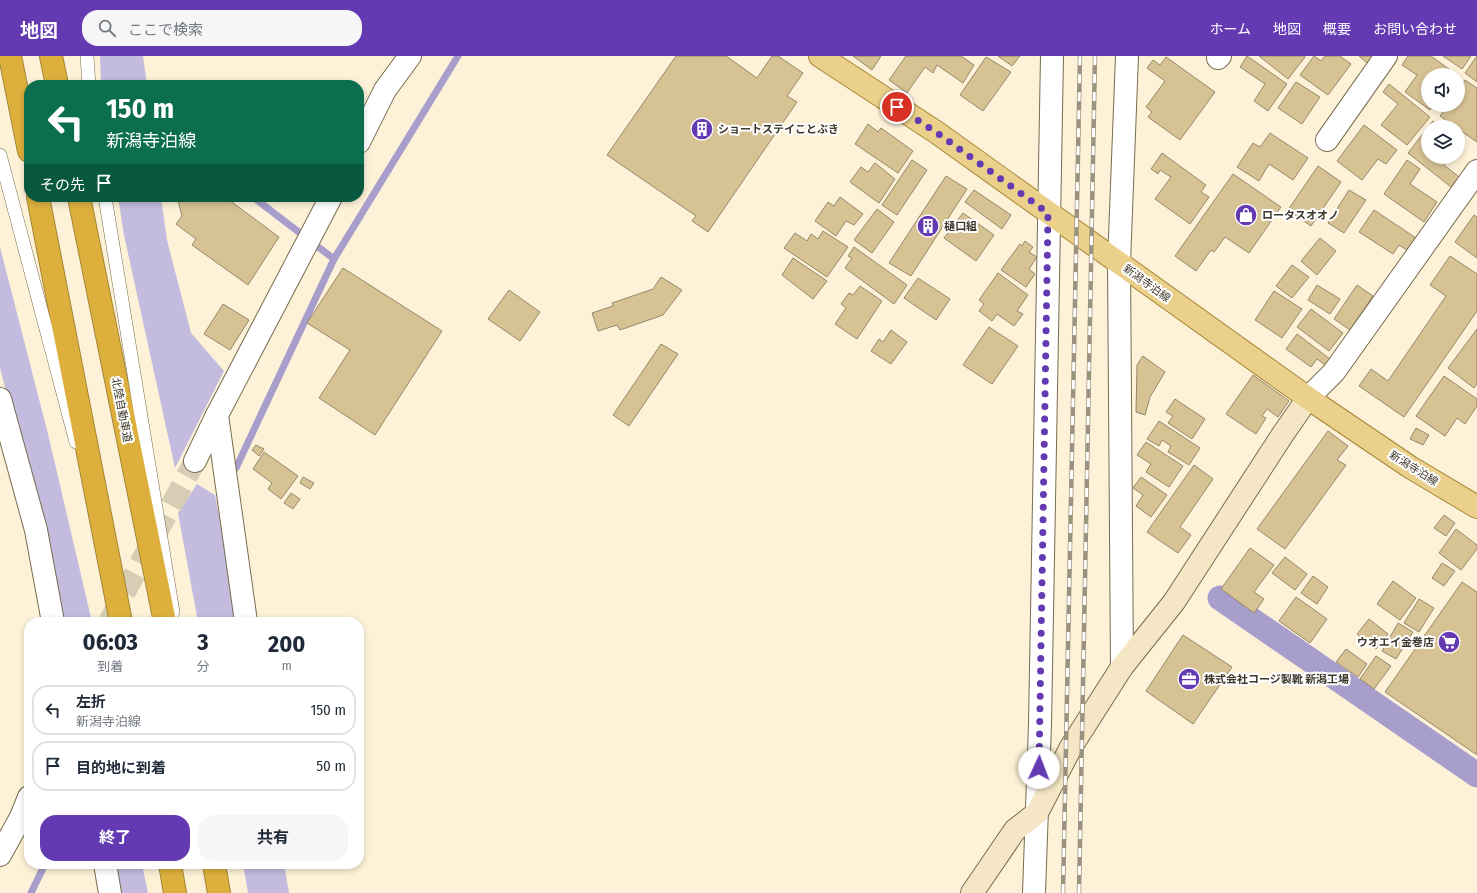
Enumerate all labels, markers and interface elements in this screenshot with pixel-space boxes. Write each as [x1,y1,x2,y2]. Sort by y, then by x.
search box [82,10,362,46]
icon: search [96,17,118,39]
text: 地図 [20,19,58,42]
text: ここで検索 [128,21,203,39]
text: ホーム [1209,21,1251,38]
text: 地図 [1273,21,1301,38]
text: 概要 [1323,21,1351,38]
text: お問い合わせ [1373,21,1457,38]
map controls [1421,68,1465,164]
button: sound [1421,68,1465,112]
pin [880,90,914,124]
text: 150 m [106,92,174,125]
icon: left [40,96,92,148]
icon: arrive [886,96,908,118]
building icon: ショートステイことぶき [689,116,715,142]
button: layers [1421,120,1465,164]
place label: ショートステイことぶき [718,123,839,136]
text: 新潟寺泊線 [106,130,196,152]
icon: arrive [93,172,115,194]
text: その先 [40,176,85,194]
shop icon: ロータスオオノ [1233,202,1259,228]
place label: ロータスオオノ [1262,209,1339,222]
building icon: 樋口組 [915,213,941,239]
place label: 樋口組 [944,220,977,233]
street label: 新潟寺泊線 [1121,262,1173,305]
street label: 北陸自動車道 [109,376,134,444]
street label: 新潟寺泊線 [1387,448,1441,489]
text: 06:03 [83,628,138,656]
text: 3 [197,628,209,656]
supermarket icon: ウオエイ金巻店 [1436,629,1462,655]
text: 200 [268,630,305,658]
place label: ウオエイ金巻店 [1357,636,1434,649]
text: m [282,658,292,673]
text: 到着 [97,659,123,674]
text: 分 [197,659,210,674]
office icon: 株式会社コージ製靴 新潟工場 [1176,666,1202,692]
place label: 株式会社コージ製靴 新潟工場 [1204,673,1349,686]
text: 左折 [76,693,106,711]
icon: left [42,699,64,721]
text: 150 m [310,701,346,719]
text: 新潟寺泊線 [76,714,141,729]
position arrow [1018,747,1060,789]
icon: arrive [42,755,64,777]
text: 50 m [316,757,346,775]
text: 目的地に到着 [76,759,166,777]
button: 終了 [40,815,190,861]
button: 共有 [198,815,348,861]

